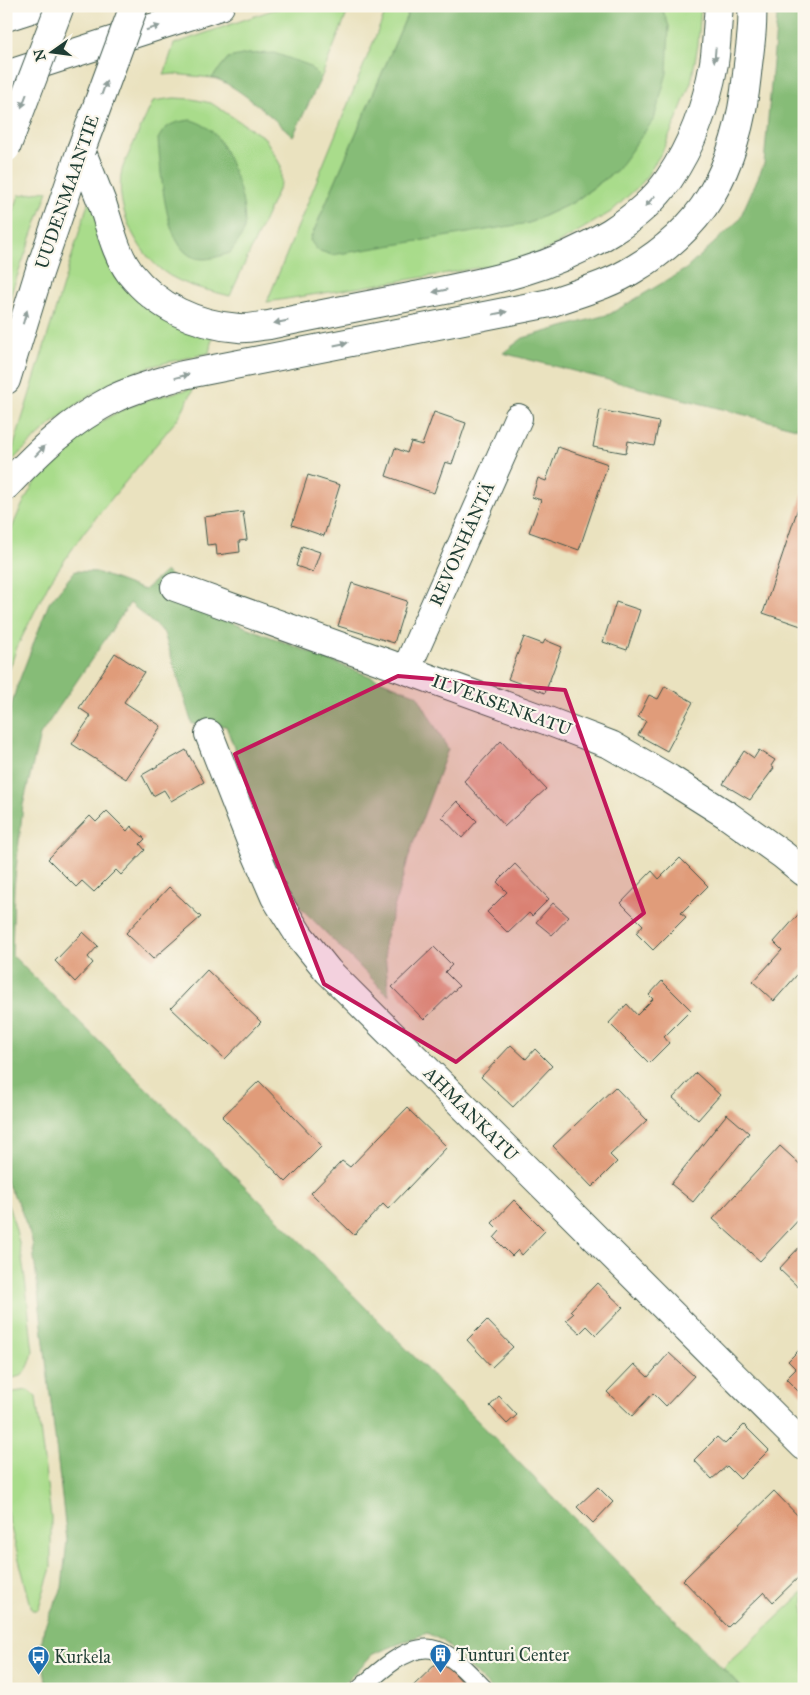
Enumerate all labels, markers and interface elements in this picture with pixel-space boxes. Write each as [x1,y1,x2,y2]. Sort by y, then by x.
one-way arrow [145,24,160,31]
north arrow [28,28,78,78]
text: N [30,47,50,63]
one-way arrow [710,47,718,63]
one-way arrow [101,80,108,95]
one-way arrow [20,94,28,109]
street label: UUDENMAANTIE [30,112,104,272]
one-way arrow [644,195,656,207]
one-way arrow [433,287,448,295]
one-way arrow [493,308,509,316]
one-way arrow [22,309,30,324]
one-way arrow [272,319,288,327]
one-way arrow [333,340,348,348]
one-way arrow [174,371,189,379]
one-way arrow [34,445,46,457]
street label: REVONHÄNTÄ [425,479,499,609]
street label: ILVEKSENKATU [429,670,576,741]
street label: AHMANKATU [418,1061,523,1166]
building icon: Tunturi Center [428,1643,452,1674]
place label: Tunturi Center [456,1644,569,1666]
bus stop icon: Kurkela [26,1645,50,1676]
place label: Kurkela [54,1646,111,1668]

